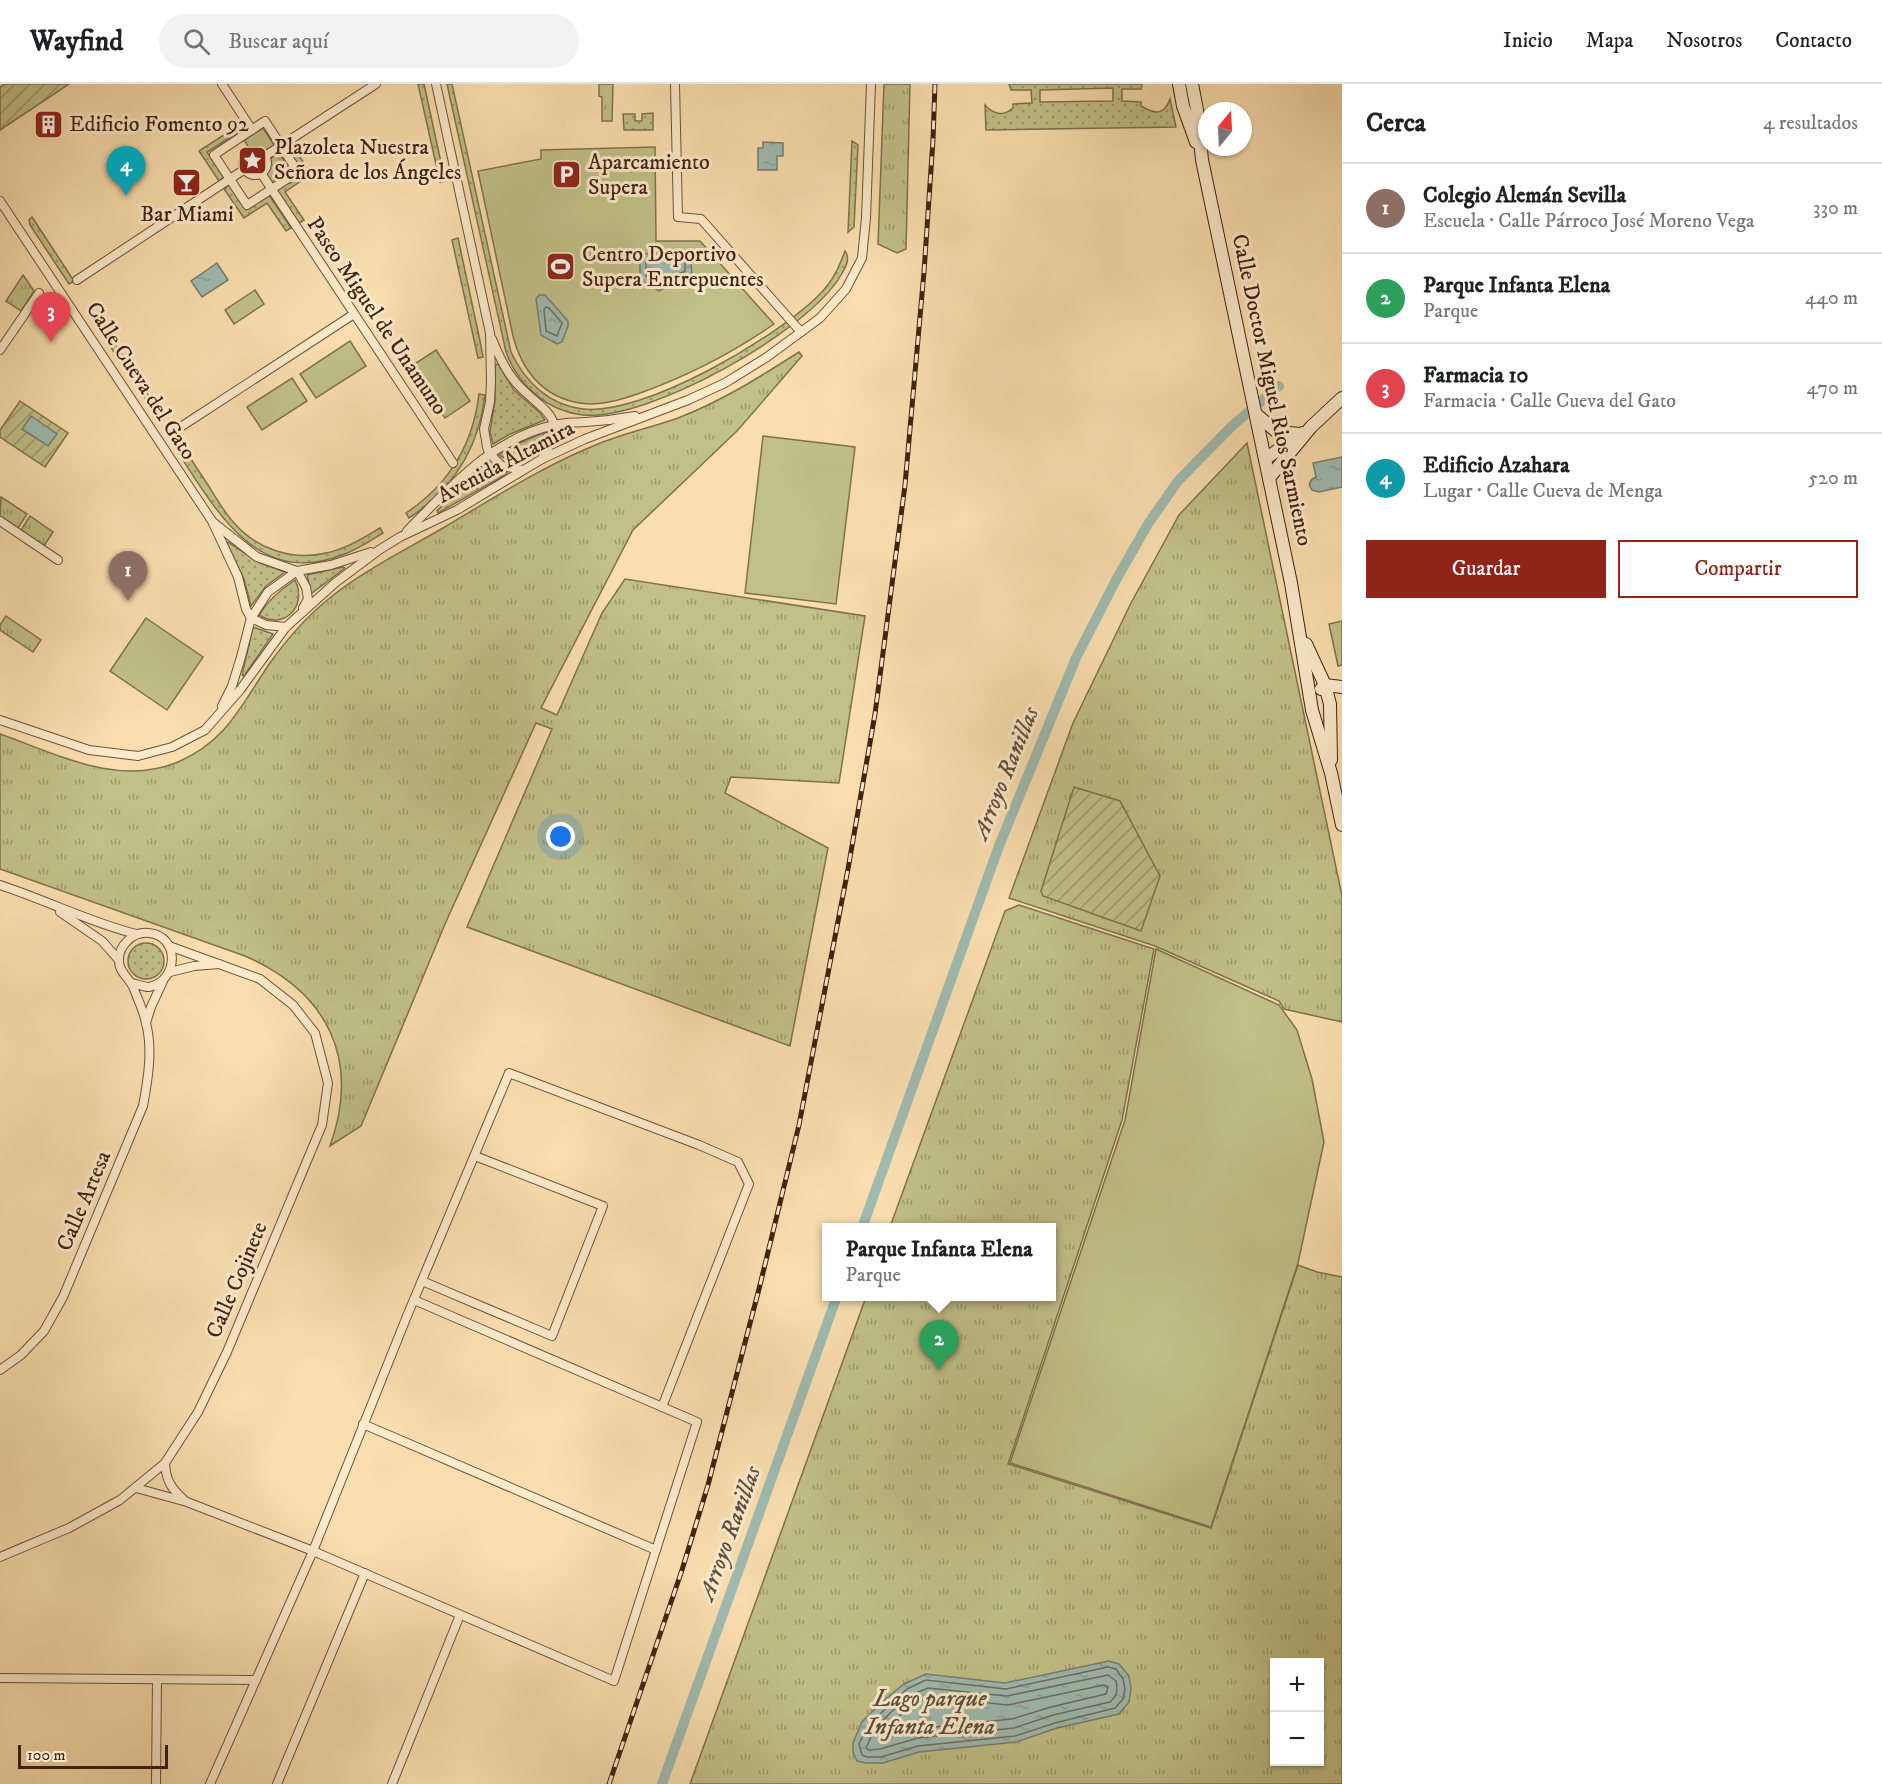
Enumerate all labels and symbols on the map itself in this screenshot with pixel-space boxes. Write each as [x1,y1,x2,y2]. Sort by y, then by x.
north arrow [1198,102,1252,156]
building icon: Edificio Fomento 92 [32,108,64,140]
place label: Edificio Fomento 92 [69,111,249,138]
place label: Plazoleta Nuestra Señora de los Ángeles [274,134,461,186]
place icon: Plazoleta Nuestra Señora de los Ángeles [237,144,269,176]
pin: 4 [106,147,146,196]
place label: Aparcamiento Supera [588,149,710,201]
parking icon: Aparcamiento Supera [551,159,583,191]
bar icon: Bar Miami [171,166,203,198]
place label: Bar Miami [140,201,234,228]
street label: Paseo Miguel de Unamuno [301,212,453,420]
street label: Calle Doctor Miguel Rios Sarmiento [1226,232,1318,548]
place label: Centro Deportivo Supera Entrepuentes [582,241,764,293]
sports icon: Centro Deportivo Supera Entrepuentes [545,251,577,283]
pin: 3 [32,292,70,342]
street label: Calle Cueva del Gato [80,297,202,465]
street label: Avenida Altamira [433,414,580,509]
pin: 1 [108,552,148,601]
water label: Arroyo Ranillas [965,702,1046,846]
your location [546,822,575,851]
street label: Calle Artesa [51,1146,117,1255]
street label: Calle Cojinete [200,1218,274,1342]
pin: 2 [920,1320,958,1370]
water label: Arroyo Ranillas [691,1461,768,1607]
water label: Lago parque Infanta Elena [863,1684,995,1742]
scale bar [18,1742,168,1770]

